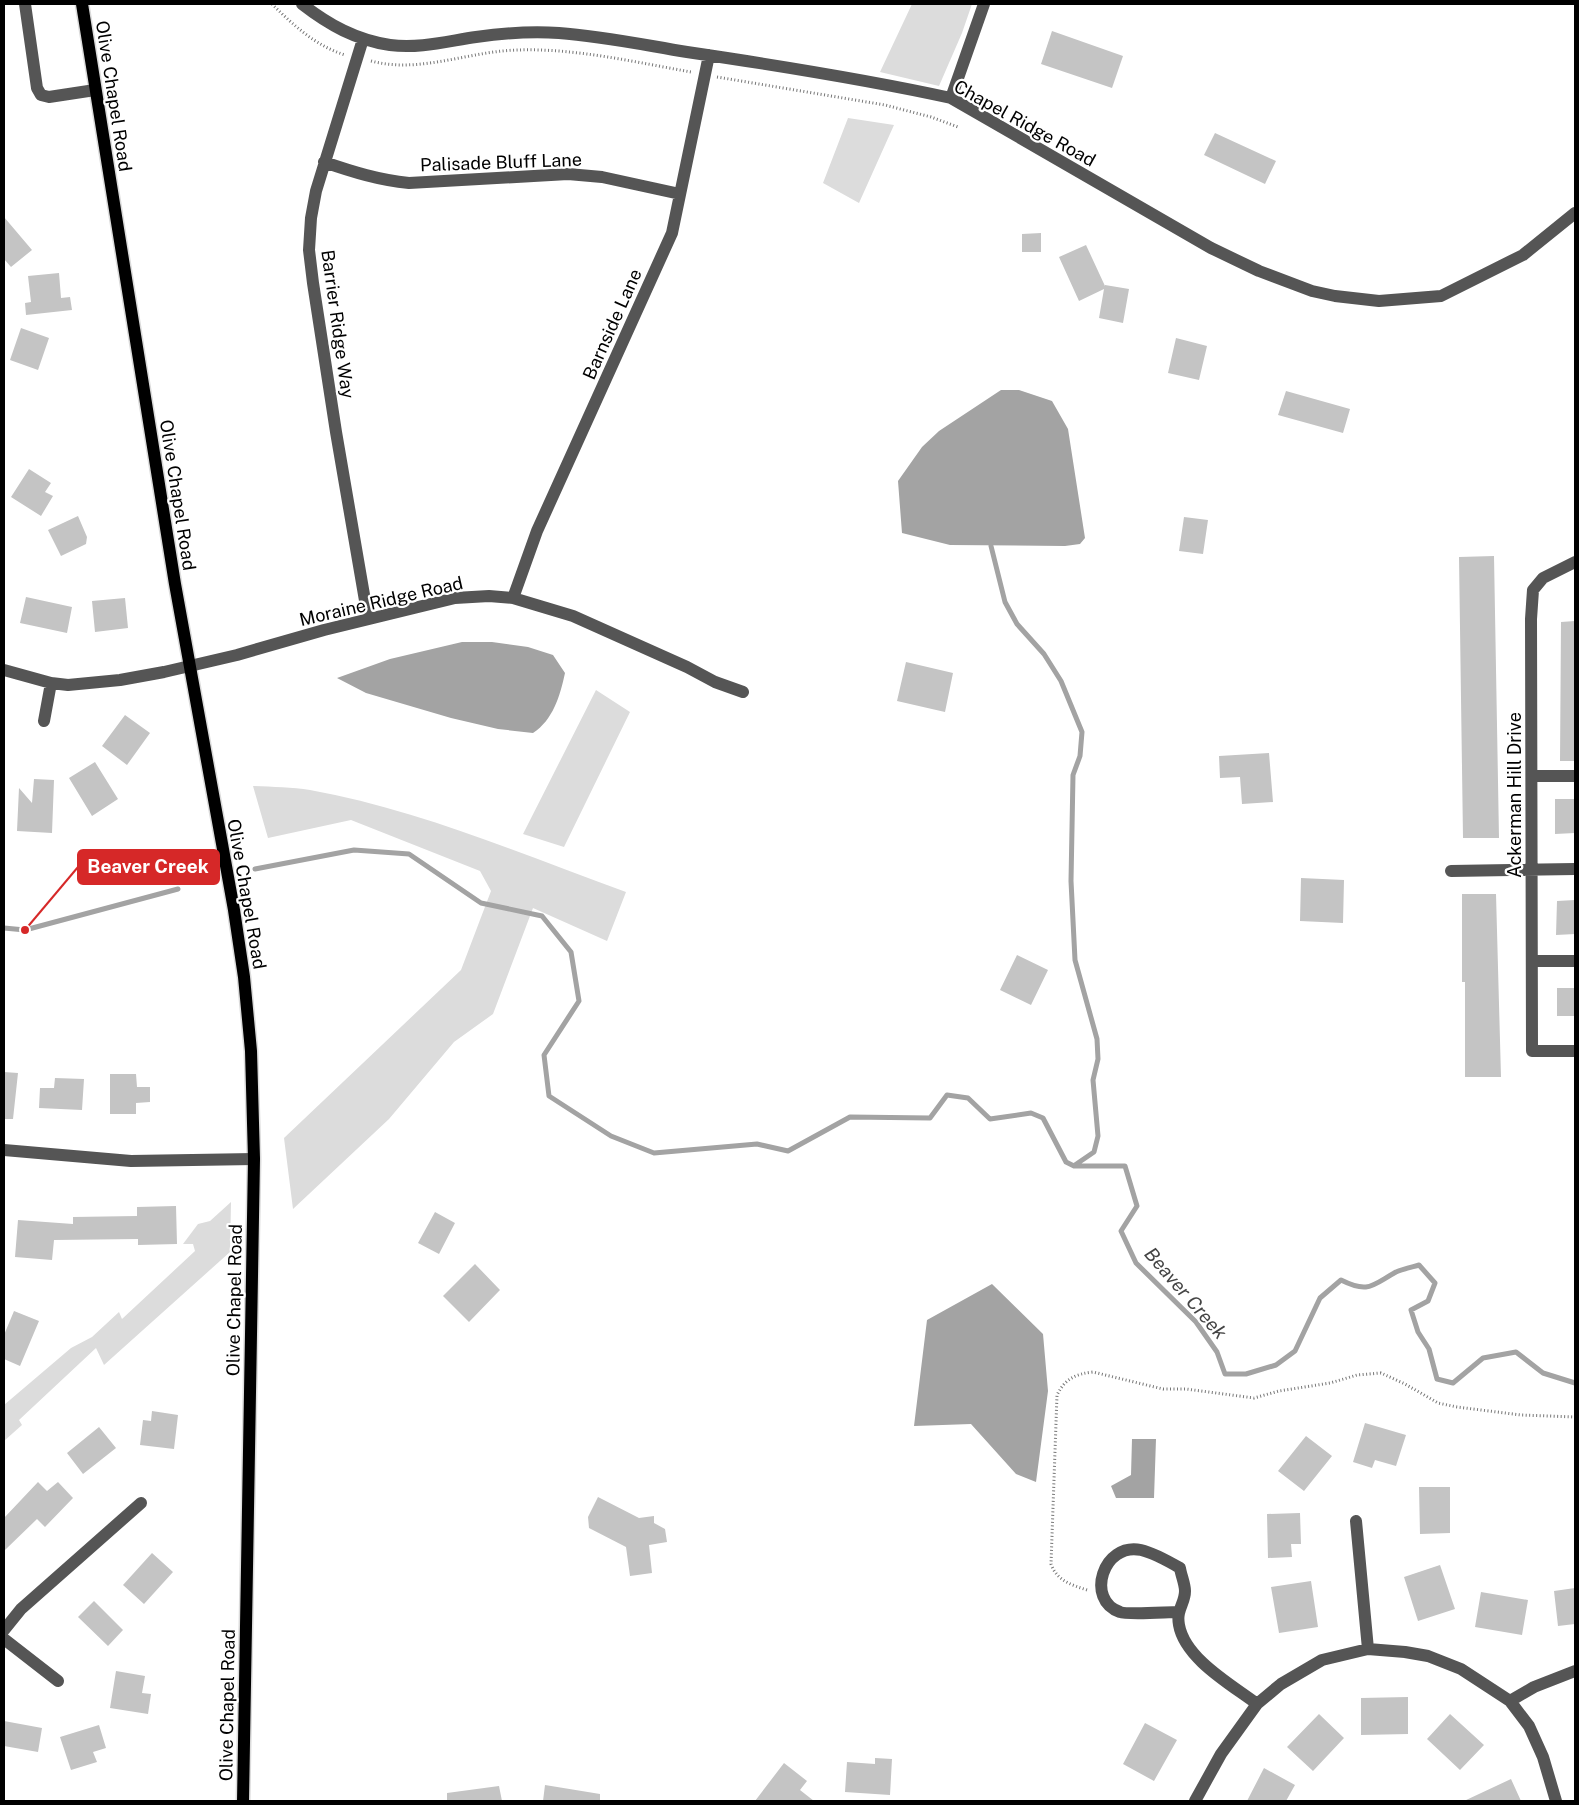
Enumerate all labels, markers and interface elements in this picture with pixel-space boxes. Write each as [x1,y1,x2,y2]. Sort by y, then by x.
street label: Olive Chapel Road [92,19,136,173]
street label: Chapel Ridge Road [951,75,1099,171]
street label: Palisade Bluff Lane [420,149,582,175]
street label: Barrier Ridge Way [317,248,359,400]
street label: Barnside Lane [578,265,646,383]
street label: Olive Chapel Road [156,418,200,572]
street label: Moraine Ridge Road [297,572,465,630]
street label: Ackerman Hill Drive [1504,712,1525,878]
street label: Olive Chapel Road [223,817,271,971]
callout: Beaver Creek [78,850,219,884]
text: Beaver Creek [87,855,209,877]
street label: Olive Chapel Road [222,1224,246,1376]
water label: Beaver Creek [1140,1243,1232,1344]
street label: Olive Chapel Road [215,1629,239,1781]

